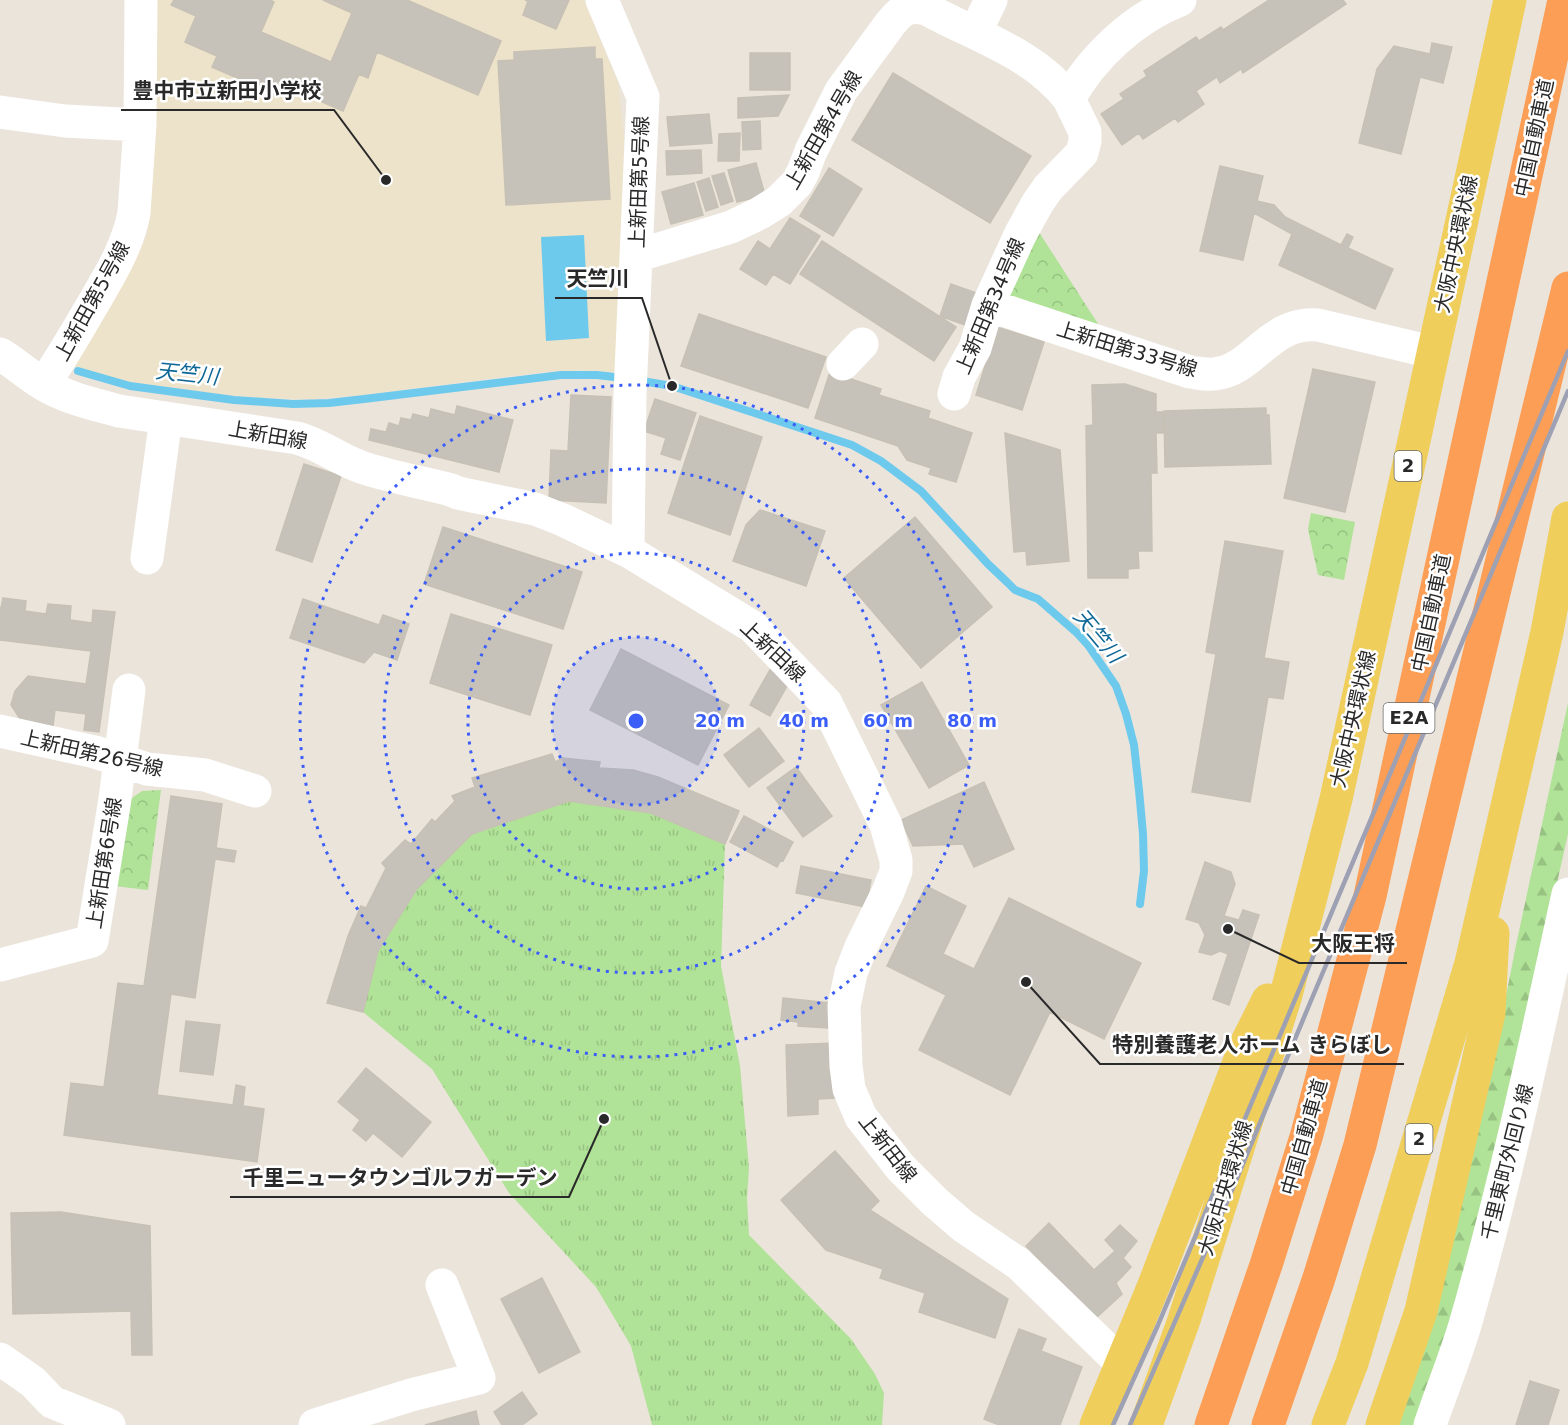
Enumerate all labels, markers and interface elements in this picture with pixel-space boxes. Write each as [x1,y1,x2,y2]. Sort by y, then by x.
street label: 上新田第4号線 [779,67,867,193]
callout: 豊中市立新田小学校 [121,71,334,110]
street label: 中国自動車道 [1510,77,1558,199]
text: 豊中市立新田小学校 [133,79,322,103]
street label: 上新田第5号線 [625,115,653,249]
street label: 大阪中央環状線 [1430,173,1482,315]
street label: 上新田第34号線 [951,234,1029,378]
street label: 上新田第5号線 [49,237,135,365]
callout: 天竺川 [555,259,642,298]
text: 天竺川 [567,267,630,291]
street label: 上新田第33号線 [1054,316,1200,382]
water label: 天竺川 [154,359,222,389]
street label: 上新田線 [227,416,309,454]
road number: 2 [1394,451,1422,481]
street label: 中国自動車道 [1407,552,1455,674]
water label: 天竺川 [1069,604,1129,669]
street label: 上新田線 [736,615,810,687]
street label: 大阪中央環状線 [1326,648,1380,790]
road number: E2A [1384,703,1434,733]
text: 20 m [695,710,745,731]
text: 40 m [779,710,829,731]
text: 60 m [863,710,913,731]
text: 80 m [947,710,997,731]
centre of rings [626,711,646,731]
street label: 上新田第26号線 [18,725,166,781]
street label: 上新田第6号線 [82,796,126,930]
callout: 大阪王将 [1299,924,1407,963]
text: 大阪王将 [1311,932,1395,956]
callout: 特別養護老人ホーム きらぼし [1100,1025,1404,1064]
text: 特別養護老人ホーム きらぼし [1112,1033,1392,1057]
street label: 中国自動車道 [1276,1076,1332,1198]
street label: 千里東町外回り線 [1476,1081,1538,1243]
street label: 上新田線 [854,1109,922,1187]
street label: 大阪中央環状線 [1193,1118,1257,1258]
road number: 2 [1406,1124,1432,1154]
callout: 千里ニュータウンゴルフガーデン [230,1158,569,1197]
text: 千里ニュータウンゴルフガーデン [243,1166,558,1190]

